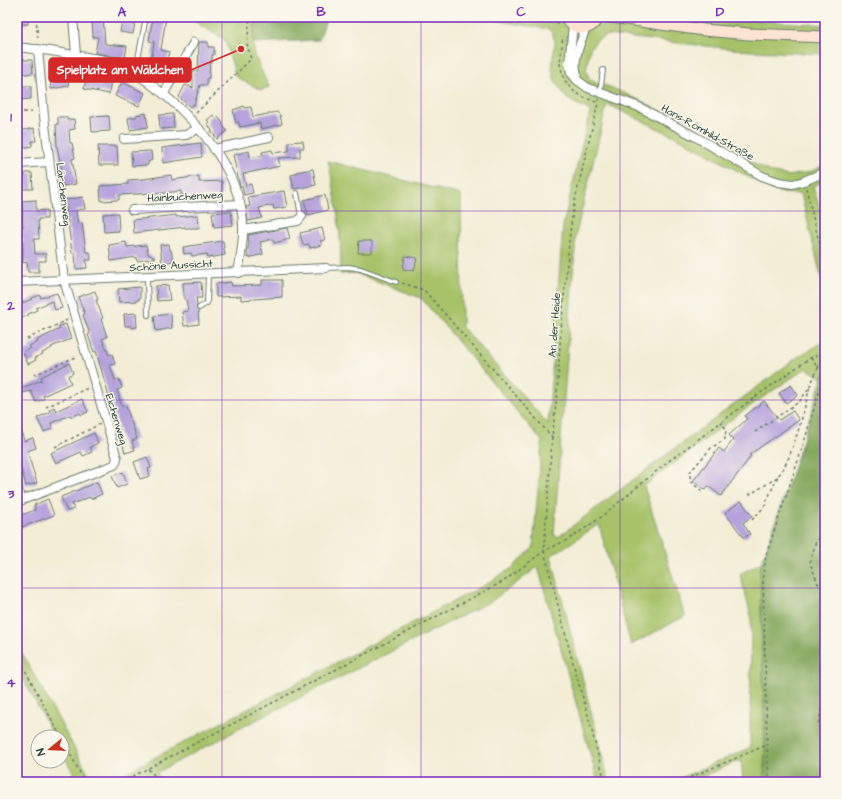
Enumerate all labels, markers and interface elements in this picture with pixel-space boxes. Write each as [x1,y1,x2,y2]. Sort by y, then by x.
text: A [118,3,127,21]
text: B [316,3,326,21]
text: C [516,3,526,21]
text: D [716,3,725,21]
callout: Spielplatz am Wäldchen [49,58,191,82]
text: Spielplatz am Wäldchen [56,62,183,80]
street label: Hans-Römhild-Straße [659,101,757,164]
text: 1 [10,108,12,126]
street label: Lärchenweg [51,162,75,227]
street label: Hainbuchenweg [147,187,224,207]
street label: Schöne Aussicht [129,256,214,275]
street label: An der Heide [545,292,564,358]
text: 2 [6,297,15,315]
street label: Eichenweg [101,392,131,447]
text: 3 [7,485,15,503]
text: 4 [7,674,16,692]
north arrow [30,729,70,769]
text: N [33,746,49,758]

